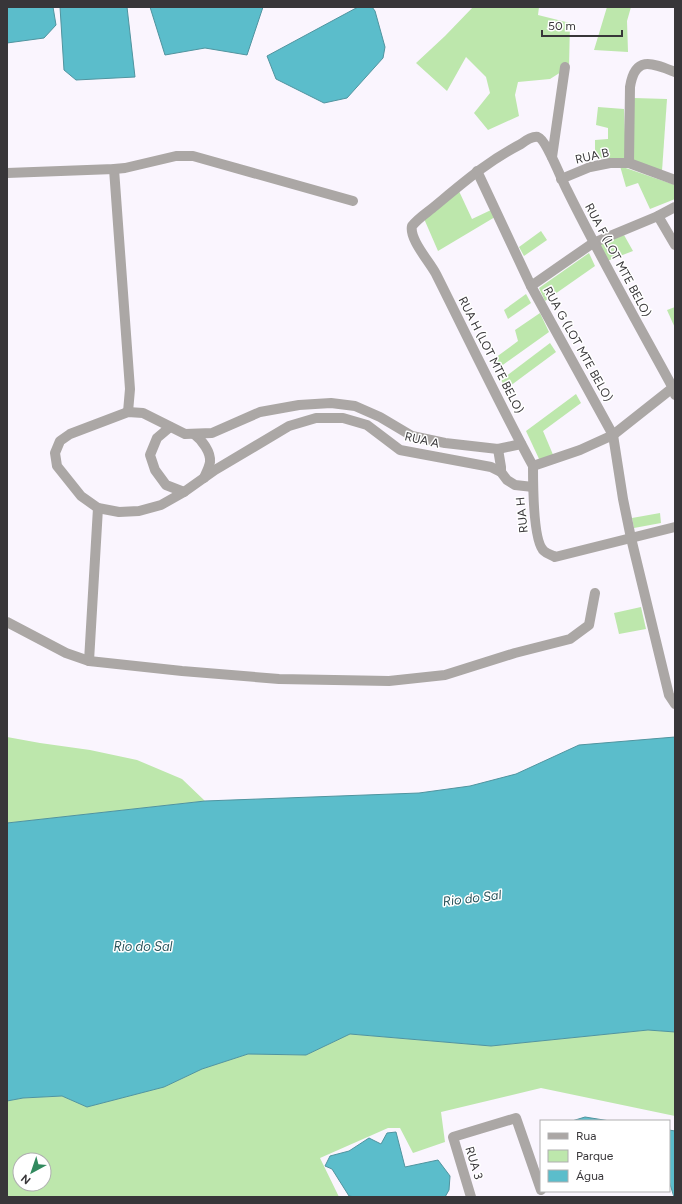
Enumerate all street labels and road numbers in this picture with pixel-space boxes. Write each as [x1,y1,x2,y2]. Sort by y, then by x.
street label: RUA B [574,145,610,167]
street label: RUA F (LOT MTE BELO) [582,201,654,319]
street label: RUA G (LOT MTE BELO) [541,284,615,404]
street label: RUA H (LOT MTE BELO) [455,294,527,416]
street label: RUA A [403,429,441,451]
street label: RUA H [513,496,531,534]
street label: RUA 3 [462,1145,486,1181]

